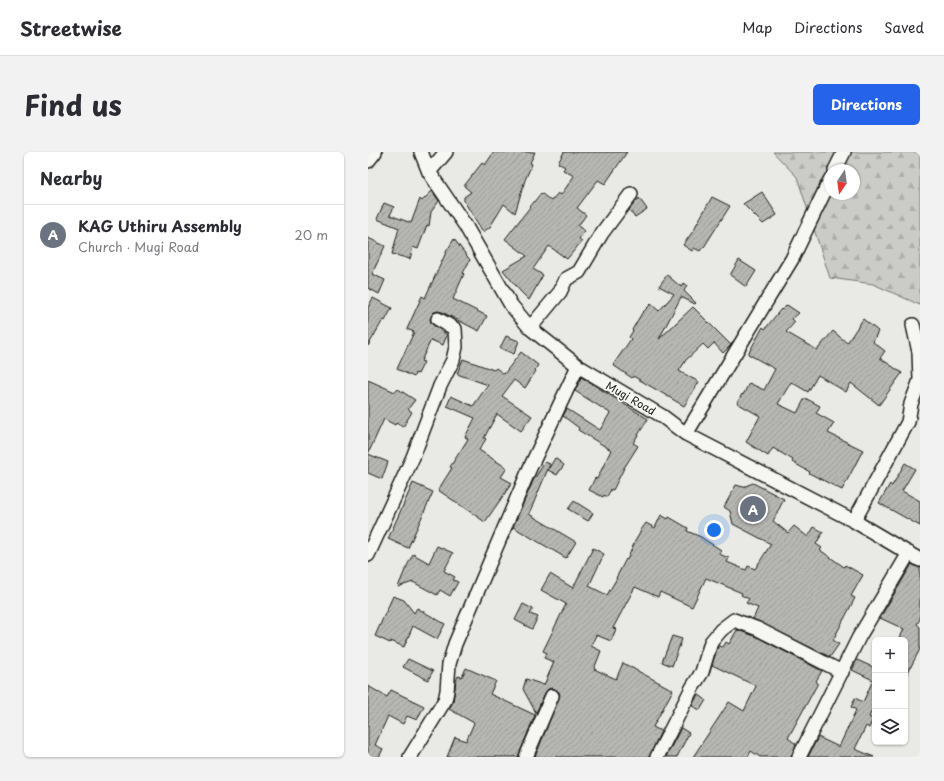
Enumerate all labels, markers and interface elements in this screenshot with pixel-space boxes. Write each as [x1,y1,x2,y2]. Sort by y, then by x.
text: Streetwise [20,14,122,42]
text: Map [742,17,772,38]
text: Directions [794,17,862,38]
text: Saved [884,17,924,38]
text: Find us [24,83,122,126]
button: Directions [813,84,920,125]
north arrow [824,164,860,200]
text: Nearby [40,165,102,191]
text: KAG Uthiru Assembly [78,214,242,237]
text: A [48,225,58,244]
text: 20 m [294,225,328,244]
text: Church · Mugi Road [78,237,199,256]
street label: Mugi Road [603,377,659,419]
pin: A [740,494,766,524]
your location [704,520,724,540]
map controls [872,637,908,745]
button: + [872,637,908,673]
button: − [872,673,908,709]
button: layers [872,709,908,745]

